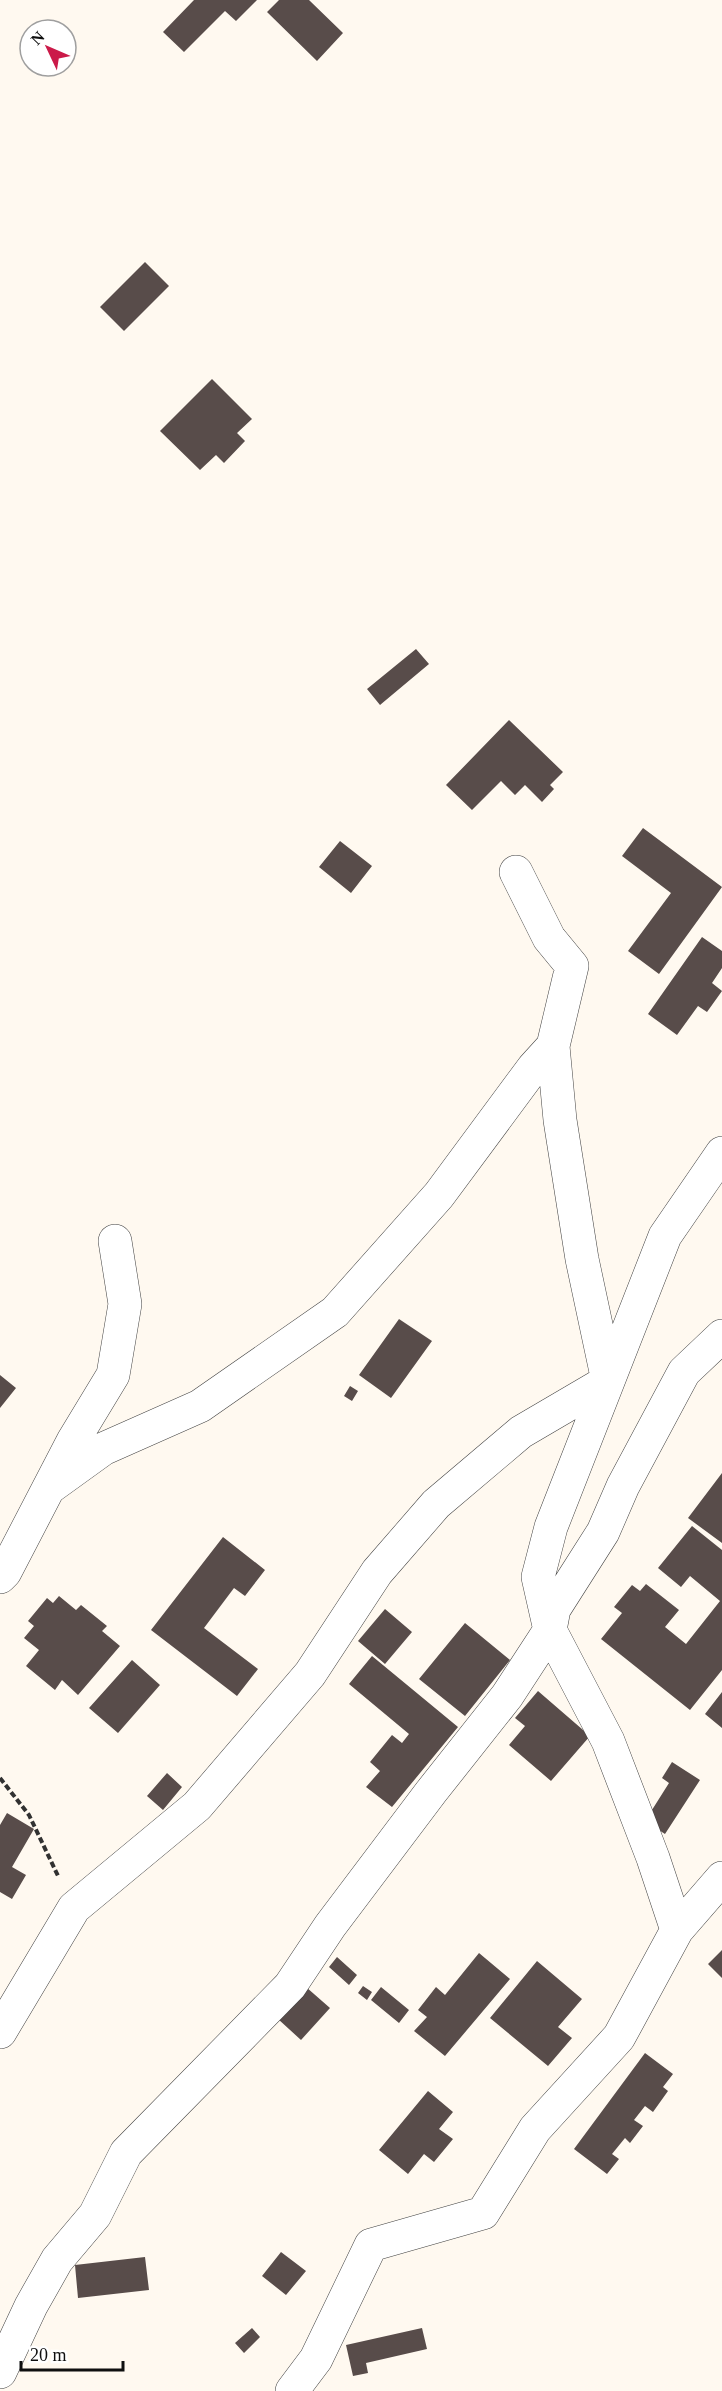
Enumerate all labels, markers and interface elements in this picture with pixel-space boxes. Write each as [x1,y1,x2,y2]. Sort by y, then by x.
north arrow [18,18,78,78]
text: N [27,28,48,48]
scale bar [21,2334,123,2372]
text: 20 m [30,2345,67,2365]

